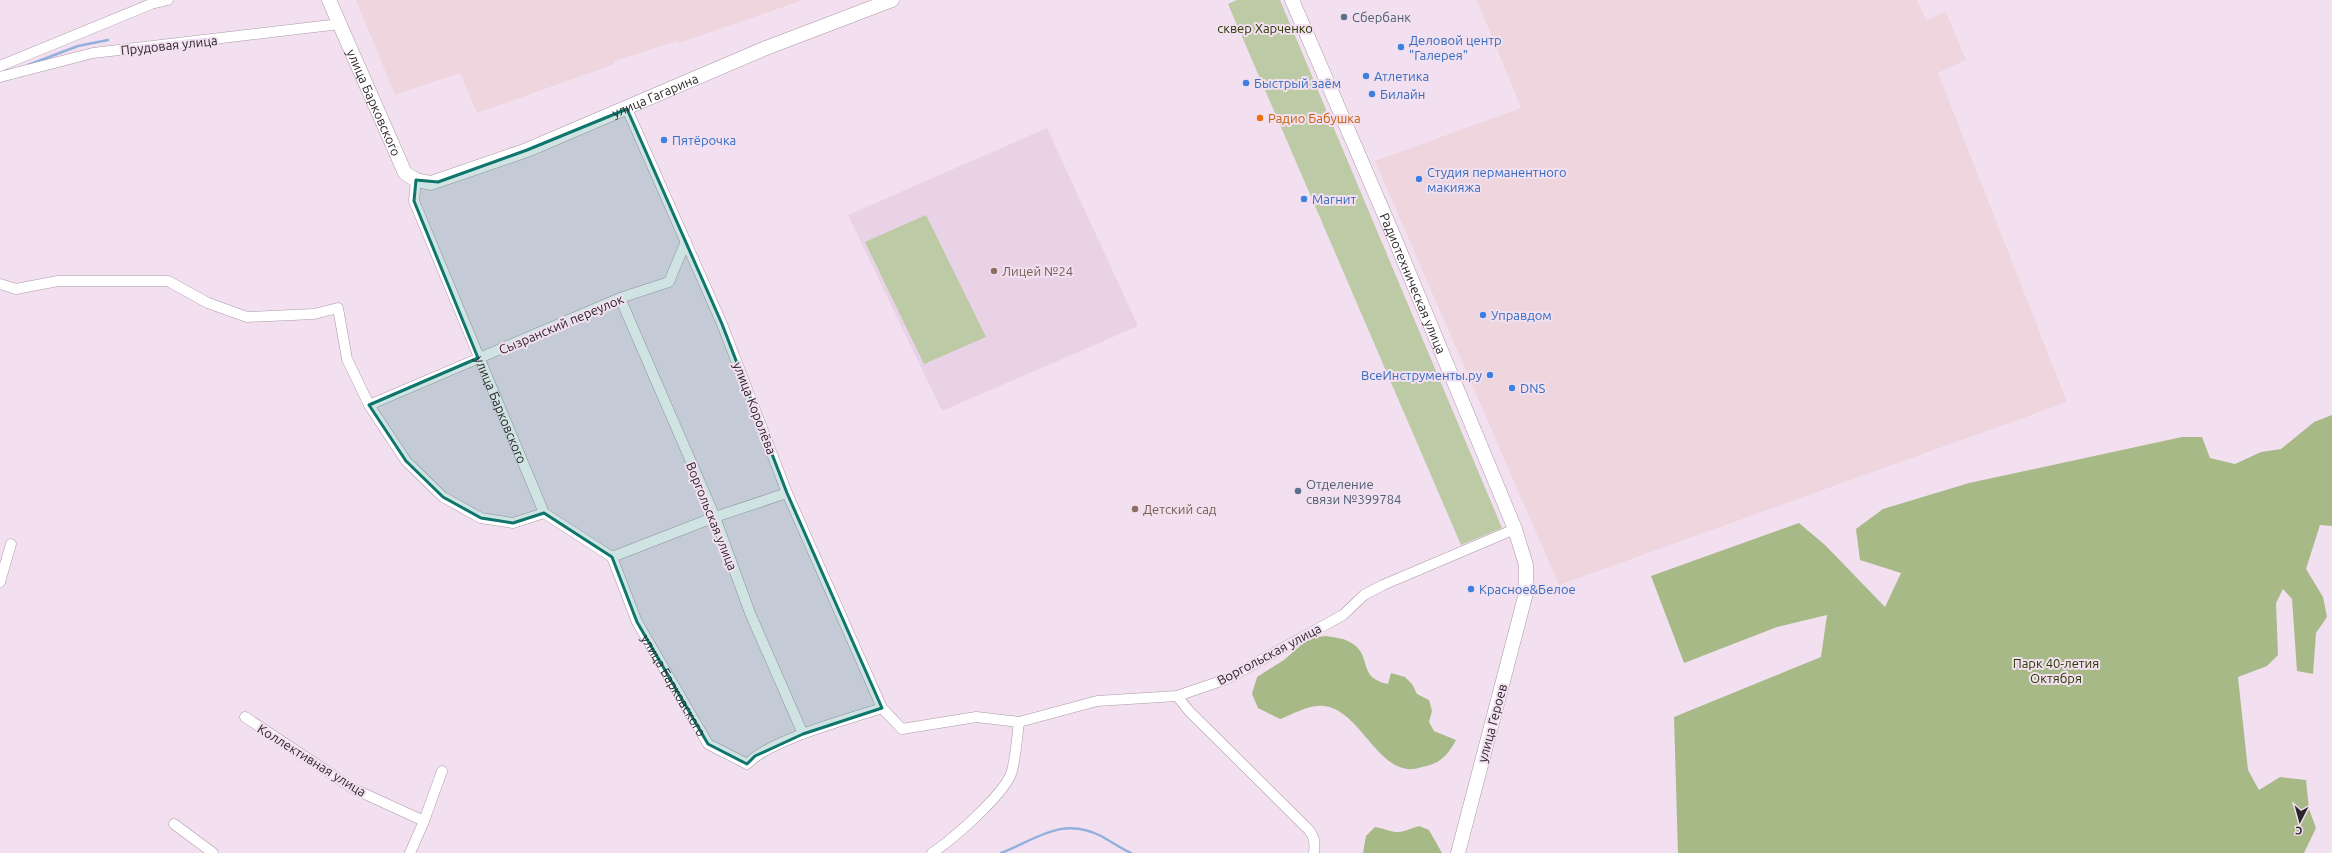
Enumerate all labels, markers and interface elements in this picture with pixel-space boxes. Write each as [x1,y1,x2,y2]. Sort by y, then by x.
place label: Сбербанк [1352,10,1411,24]
marker: Сбербанк [1339,12,1349,22]
park label: сквер Харченко [1217,21,1313,35]
street label: Прудовая улица [120,33,218,57]
place label: Деловой центр "Галерея" [1409,33,1502,62]
marker: Деловой центр "Галерея" [1396,42,1406,52]
street label: улица Барковского [344,47,404,158]
place label: Атлетика [1374,69,1429,83]
street label: улица Гагарина [610,71,700,120]
marker: Атлетика [1361,71,1371,81]
place label: Быстрый заём [1254,76,1341,90]
marker: Быстрый заём [1241,78,1251,88]
place label: Билайн [1380,87,1425,101]
marker: Билайн [1367,89,1377,99]
place label: Радио Бабушка [1268,111,1361,125]
marker: Радио Бабушка [1255,113,1265,123]
place label: Пятёрочка [672,133,736,147]
marker: Пятёрочка [659,135,669,145]
place label: Студия перманентного макияжа [1427,165,1567,194]
marker: Студия перманентного макияжа [1414,174,1424,184]
place label: Магнит [1312,192,1357,206]
marker: Магнит [1299,194,1309,204]
street label: Радиотехническая улица [1377,211,1449,356]
place label: Лицей №24 [1002,264,1073,278]
marker: Лицей №24 [989,266,999,276]
street label: Сызранский переулок [496,291,626,357]
place label: Управдом [1491,308,1552,322]
marker: Управдом [1478,310,1488,320]
street label: улица Барковского [472,354,529,465]
street label: улица Королёва [731,360,779,456]
place label: ВсеИнструменты.ру [1361,368,1482,382]
marker: ВсеИнструменты.ру [1485,370,1495,380]
place label: DNS [1520,381,1545,395]
marker: DNS [1507,383,1517,393]
street label: Воргольская улица [684,460,740,572]
place label: Отделение связи №399784 [1306,477,1401,506]
marker: Отделение связи №399784 [1293,486,1303,496]
place label: Детский сад [1143,502,1217,516]
marker: Детский сад [1130,504,1140,514]
place label: Красное&Белое [1479,582,1576,596]
marker: Красное&Белое [1466,584,1476,594]
street label: Воргольская улица [1215,621,1323,687]
street label: улица Барковского [639,632,709,739]
park label: Парк 40-летия Октября [2013,656,2099,685]
street label: улица Героев [1475,682,1509,764]
street label: Коллективная улица [255,721,369,799]
north arrow [2280,801,2320,841]
text: С [2295,825,2303,837]

